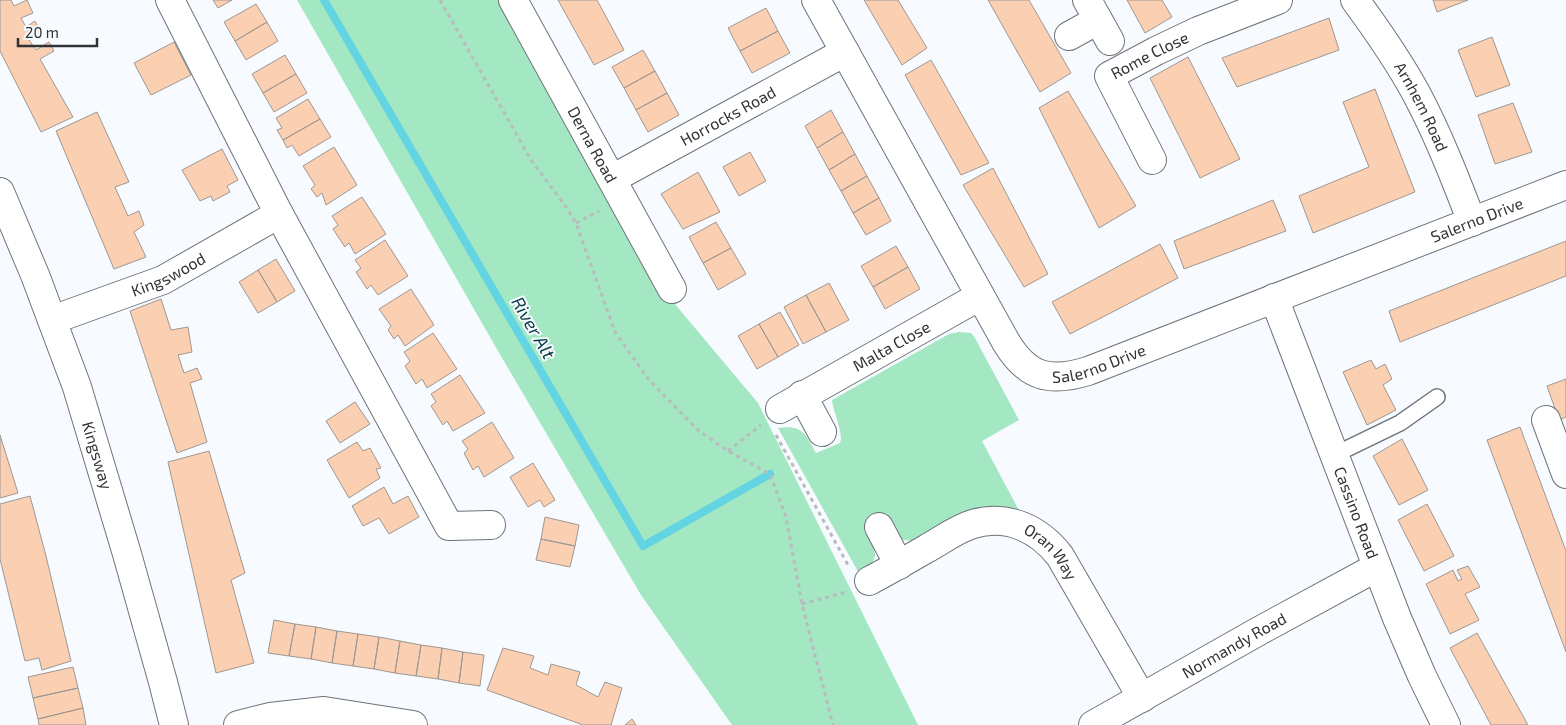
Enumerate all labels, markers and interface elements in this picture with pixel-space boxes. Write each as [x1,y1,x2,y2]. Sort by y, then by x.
scale bar [18,15,96,47]
text: 20 m [25,23,59,41]
street label: Rome Close [1107,27,1191,82]
street label: Arnhem Road [1391,58,1453,154]
street label: Horrocks Road [677,82,779,149]
street label: Derna Road [564,103,622,186]
street label: Salerno Drive [1428,193,1526,246]
street label: Kingswood [128,248,208,300]
water label: River Alt [507,292,561,363]
street label: Malta Close [849,316,933,375]
street label: Salerno Drive [1052,340,1148,386]
street label: Kingsway [79,419,117,492]
street label: Cassino Road [1331,464,1383,561]
street label: Oran Way [1021,519,1082,583]
street label: Normandy Road [1178,608,1289,682]

